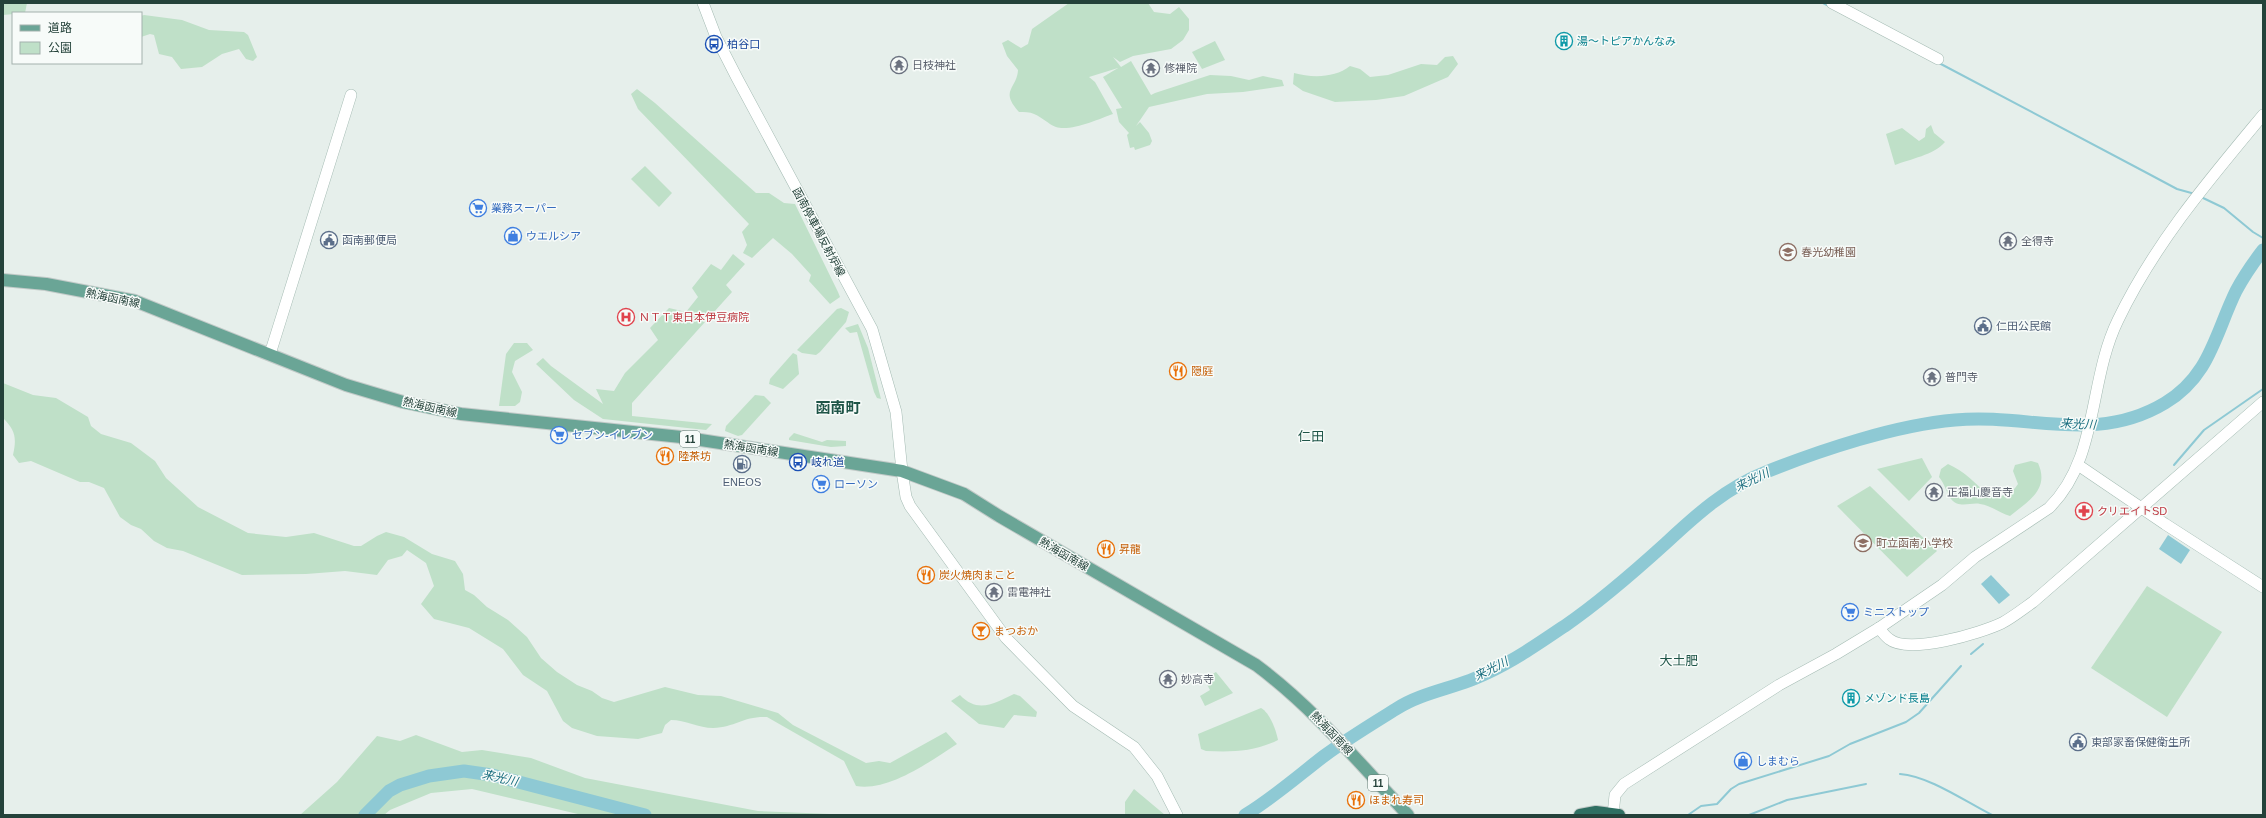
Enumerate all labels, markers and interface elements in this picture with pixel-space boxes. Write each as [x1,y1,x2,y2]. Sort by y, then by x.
legend [12,12,142,64]
text: 道路 [48,21,72,35]
building icon: 湯～トピアかんなみ [1554,31,1574,51]
bus stop icon: 柏谷口 [704,34,724,54]
place label: 湯～トピアかんなみ [1577,35,1676,47]
place label: 柏谷口 [727,38,760,50]
text: 公園 [48,41,72,55]
temple icon: 日枝神社 [889,55,909,75]
temple icon: 修禅院 [1141,58,1161,78]
place label: 日枝神社 [912,59,956,71]
place label: 修禅院 [1164,62,1197,74]
street label: 函南停車場反射炉線 [790,185,848,279]
supermarket icon: 業務スーパー [468,198,488,218]
place label: 業務スーパー [491,202,557,214]
shop icon: ウエルシア [503,226,523,246]
public building icon: 函南郵便局 [319,230,339,250]
place label: ウエルシア [526,230,581,242]
temple icon: 全得寺 [1998,231,2018,251]
place label: 函南郵便局 [342,234,397,246]
place label: 全得寺 [2021,235,2054,247]
school or university icon: 春光幼稚園 [1778,242,1798,262]
place label: 春光幼稚園 [1801,246,1856,258]
street label: 熱海函南線 [85,286,141,310]
hospital icon: ＮＴＴ東日本伊豆病院 [616,307,636,327]
place label: ＮＴＴ東日本伊豆病院 [639,311,749,323]
public building icon: 仁田公民館 [1973,316,1993,336]
place label: 仁田公民館 [1996,320,2051,332]
restaurant icon: 隠庭 [1168,361,1188,381]
place label: 隠庭 [1191,365,1213,377]
temple icon: 普門寺 [1922,367,1942,387]
place label: 普門寺 [1945,371,1978,383]
street label: 熱海函南線 [402,395,458,419]
district label: 函南町 [815,399,861,416]
water label: 来光川 [2060,416,2098,432]
supermarket icon: セブン-イレブン [549,425,569,445]
place label: セブン-イレブン [572,429,653,441]
district label: 仁田 [1298,429,1324,444]
road number: 11 [680,431,700,447]
street label: 熱海函南線 [723,438,779,458]
restaurant icon: 陸茶坊 [655,446,675,466]
place label: 陸茶坊 [678,450,711,462]
bus stop icon: 岐れ道 [788,452,808,472]
fuel station icon: ENEOS [732,454,752,474]
place label: 岐れ道 [811,456,844,468]
water label: 来光川 [1733,465,1773,494]
supermarket icon: ローソン [811,474,831,494]
place label: ENEOS [723,476,761,488]
place label: ローソン [834,478,878,490]
temple icon: 正福山慶音寺 [1924,482,1944,502]
place label: 正福山慶音寺 [1947,486,2013,498]
pharmacy icon: クリエイトSD [2074,501,2094,521]
place label: クリエイトSD [2097,505,2167,517]
school or university icon: 町立函南小学校 [1853,533,1873,553]
street label: 熱海函南線 [1037,535,1091,573]
place label: 町立函南小学校 [1876,537,1953,549]
restaurant icon: 昇龍 [1096,539,1116,559]
place label: 昇龍 [1119,543,1141,555]
restaurant icon: 炭火焼肉まこと [916,565,936,585]
place label: 炭火焼肉まこと [939,569,1016,581]
temple icon: 雷電神社 [984,582,1004,602]
place label: 雷電神社 [1007,586,1051,598]
supermarket icon: ミニストップ [1840,602,1860,622]
place label: ミニストップ [1863,606,1929,618]
bar icon: まつおか [971,621,991,641]
place label: まつおか [994,625,1038,637]
district label: 大土肥 [1659,653,1699,668]
water label: 来光川 [1472,654,1512,683]
temple icon: 妙高寺 [1158,669,1178,689]
place label: 妙高寺 [1181,673,1214,685]
building icon: メゾンド長島 [1841,688,1861,708]
place label: メゾンド長島 [1864,692,1930,704]
street label: 熱海函南線 [1309,709,1355,757]
public building icon: 東部家畜保健衛生所 [2068,732,2088,752]
place label: 東部家畜保健衛生所 [2091,736,2191,748]
shop icon: しまむら [1733,751,1753,771]
place label: しまむら [1756,755,1800,767]
water label: 来光川 [481,767,521,789]
road number: 11 [1368,775,1388,791]
restaurant icon: ほまれ寿司 [1346,790,1366,810]
place label: ほまれ寿司 [1369,794,1424,806]

